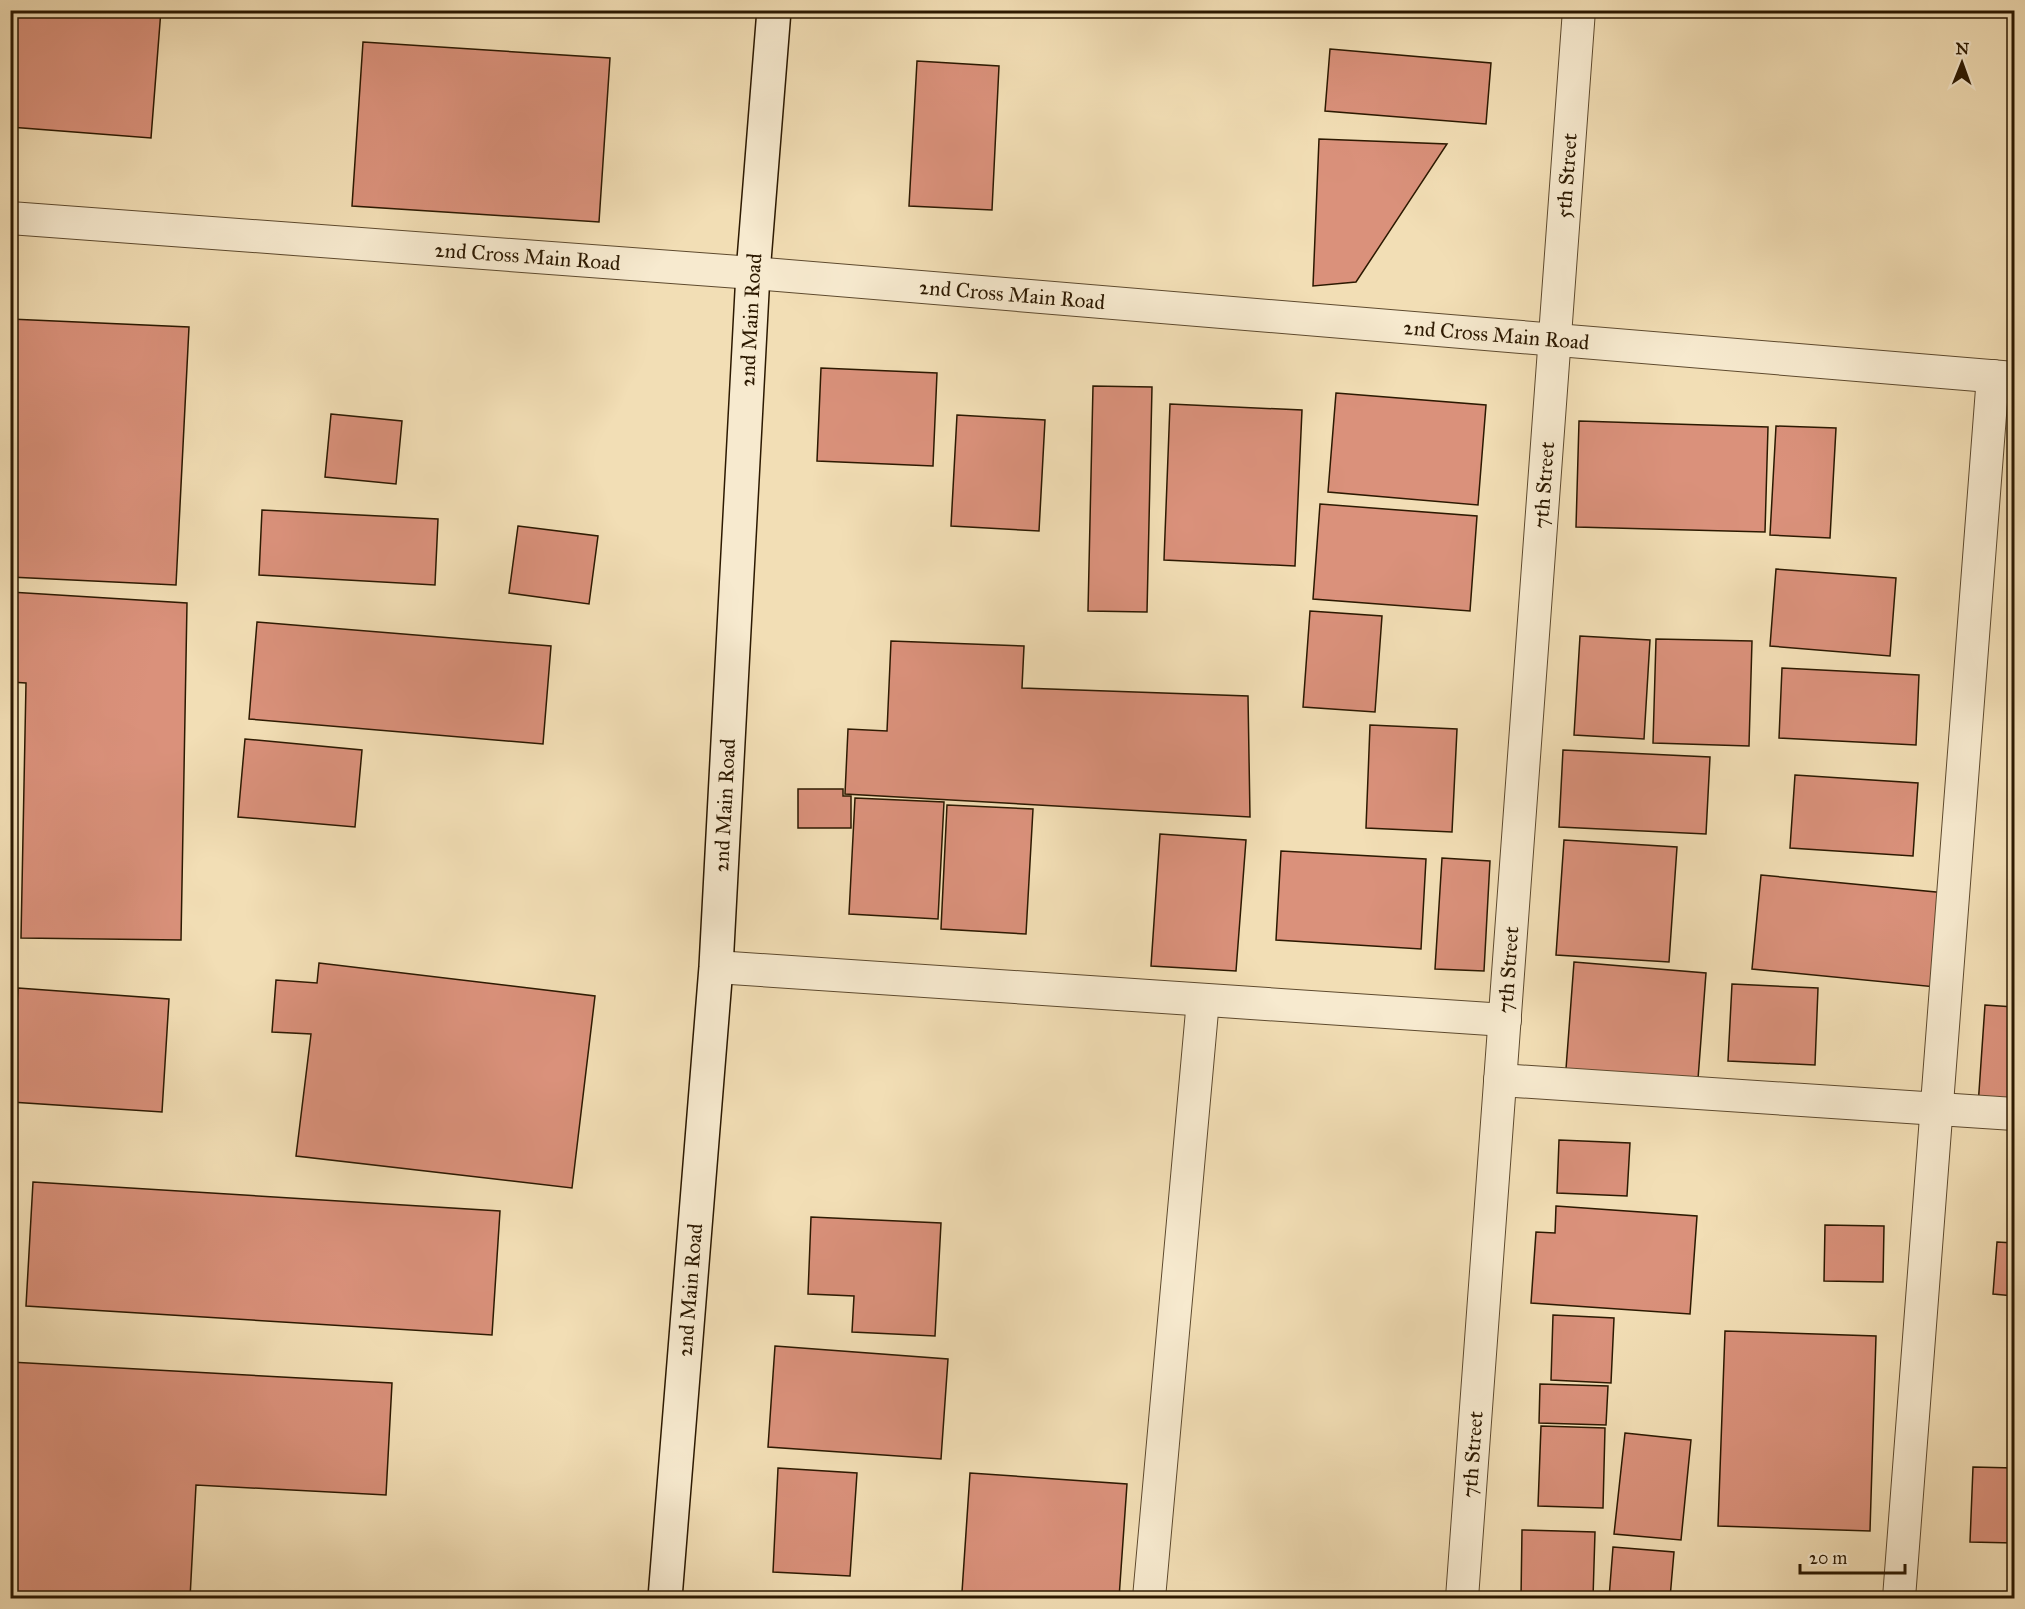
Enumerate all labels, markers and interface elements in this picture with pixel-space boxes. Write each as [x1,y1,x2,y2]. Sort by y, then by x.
north arrow [1932,33,1992,93]
text: N [1955,39,1970,58]
street label: 5th Street [1551,132,1583,220]
street label: 2nd Cross Main Road [434,236,622,276]
street label: 2nd Main Road [734,252,768,387]
street label: 2nd Cross Main Road [918,274,1107,315]
street label: 2nd Cross Main Road [1402,314,1591,356]
street label: 7th Street [1528,440,1560,529]
street label: 2nd Main Road [708,737,741,873]
street label: 7th Street [1492,925,1524,1014]
street label: 2nd Main Road [672,1222,708,1358]
street label: 7th Street [1456,1409,1489,1499]
scale bar [1800,1537,1905,1575]
text: 20 m [1809,1547,1847,1569]

